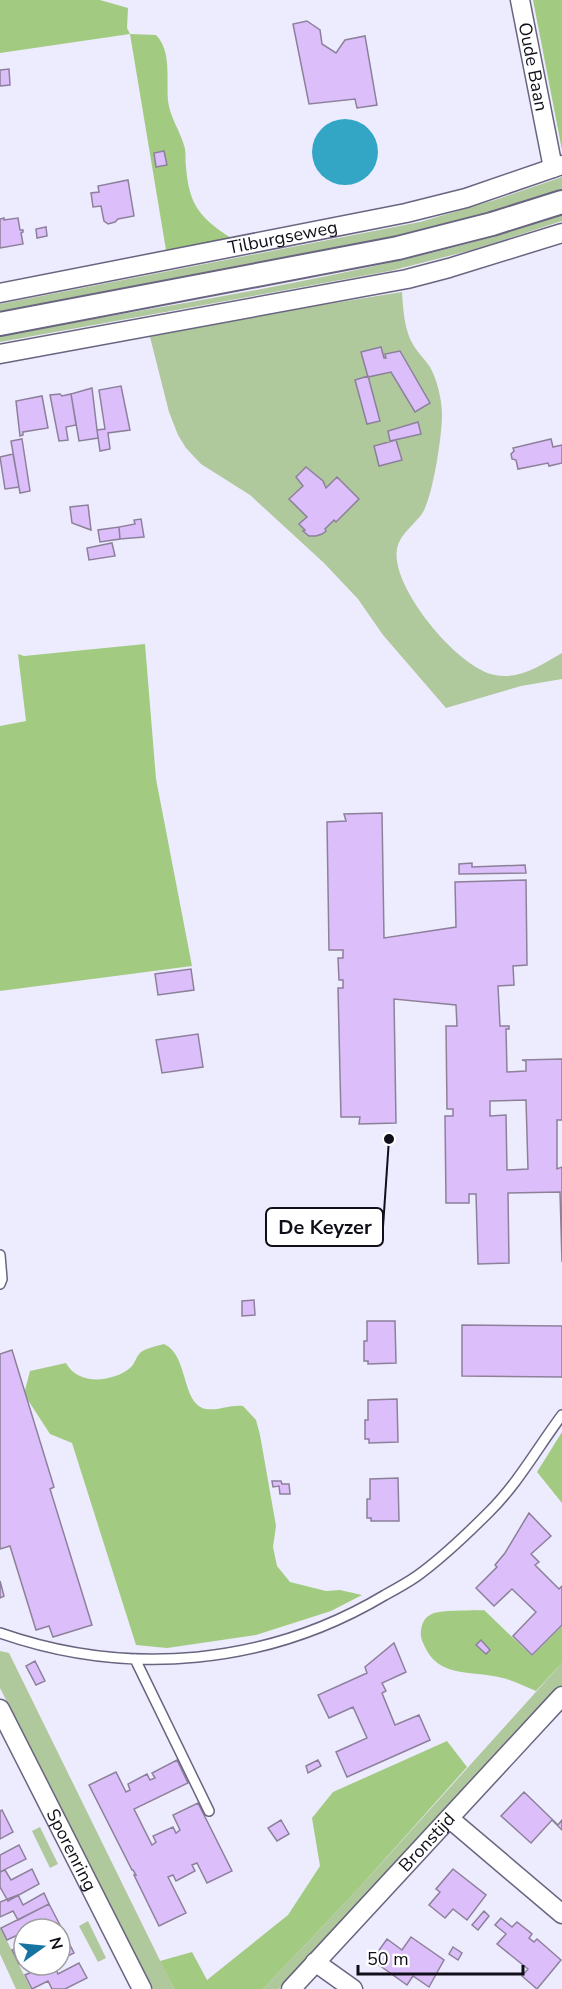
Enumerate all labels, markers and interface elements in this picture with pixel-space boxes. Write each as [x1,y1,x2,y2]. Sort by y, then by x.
street label: Oude Baan [513,20,554,113]
street label: Tilburgseweg [226,215,339,260]
callout: De Keyzer [266,1208,383,1246]
text: De Keyzer [278,1214,372,1241]
street label: Sporenring [41,1805,102,1895]
street label: Bronstijd [393,1807,460,1877]
north arrow [12,1917,72,1977]
text: N [43,1935,68,1952]
scale bar [358,1938,523,1976]
text: 50 m [367,1947,409,1971]

